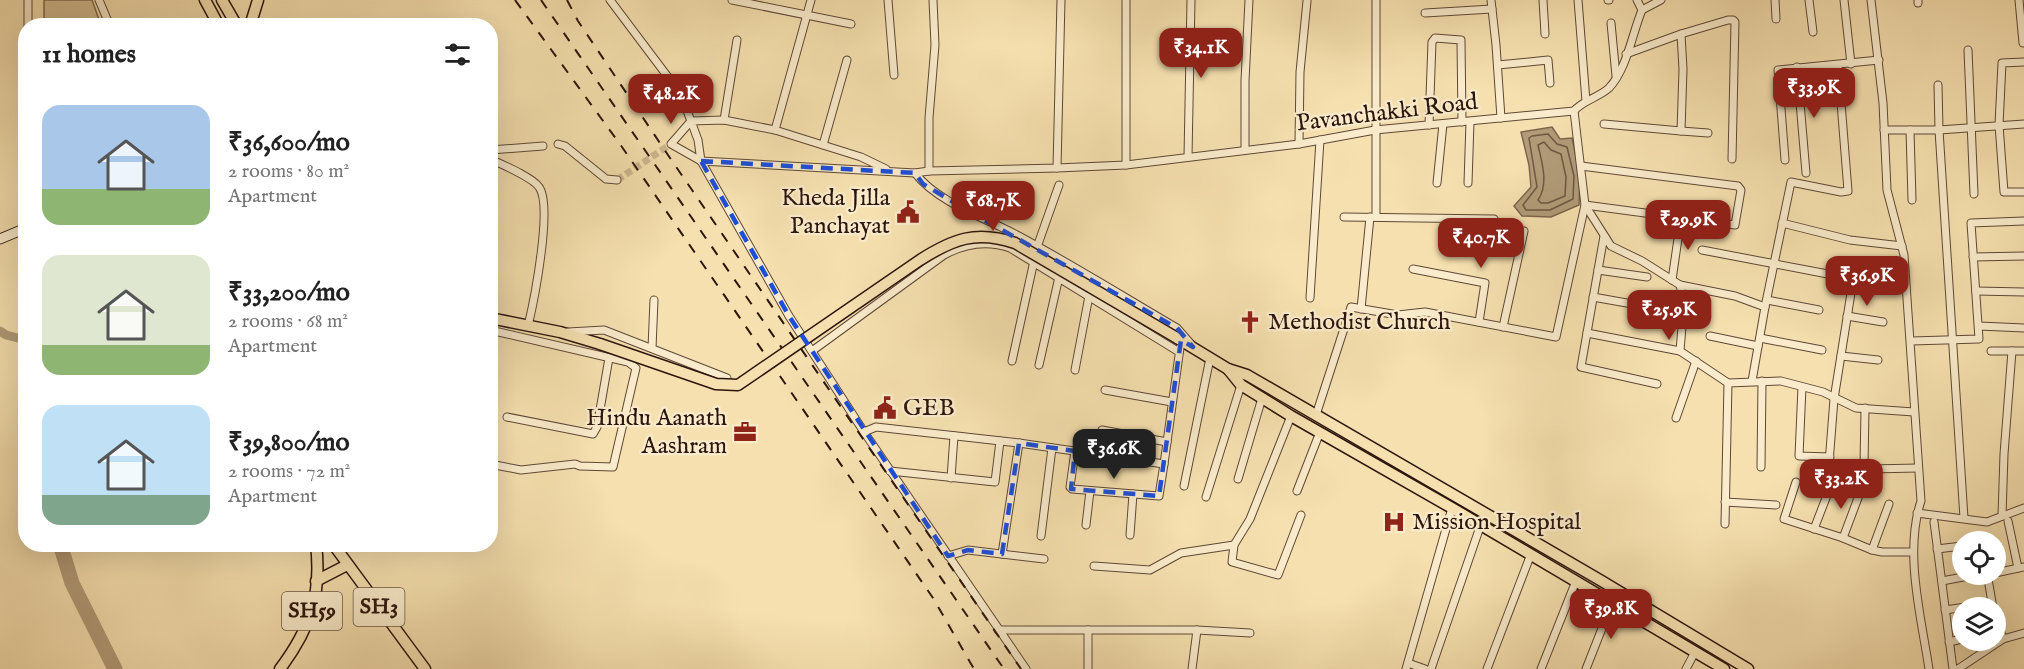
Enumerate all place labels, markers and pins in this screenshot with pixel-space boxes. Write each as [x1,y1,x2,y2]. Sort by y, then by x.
pin: ₹34.1K [1152,28,1250,79]
pin: ₹33.9K [1765,68,1863,119]
pin: ₹48.2K [622,74,720,125]
pin: ₹68.7K [944,181,1042,232]
place label: Kheda Jilla Panchayat [781,183,891,242]
public building icon: Kheda Jilla Panchayat [895,199,921,225]
pin: ₹29.9K [1639,200,1737,251]
pin: ₹40.7K [1432,218,1530,269]
pin: ₹36.9K [1818,256,1916,307]
pin: ₹25.9K [1620,290,1718,341]
place label: Methodist Church [1268,307,1451,338]
church icon: Methodist Church [1237,309,1263,335]
place label: GEB [903,393,955,424]
public building icon: GEB [872,395,898,421]
place label: Hindu Aanath Aashram [586,403,727,462]
office icon: Hindu Aanath Aashram [732,419,758,445]
pin: ₹36.6K [1065,429,1163,480]
pin: ₹33.2K [1792,459,1890,510]
place label: Mission Hospital [1412,507,1582,538]
hospital icon: Mission Hospital [1381,509,1407,535]
pin: ₹39.8K [1562,589,1660,640]

